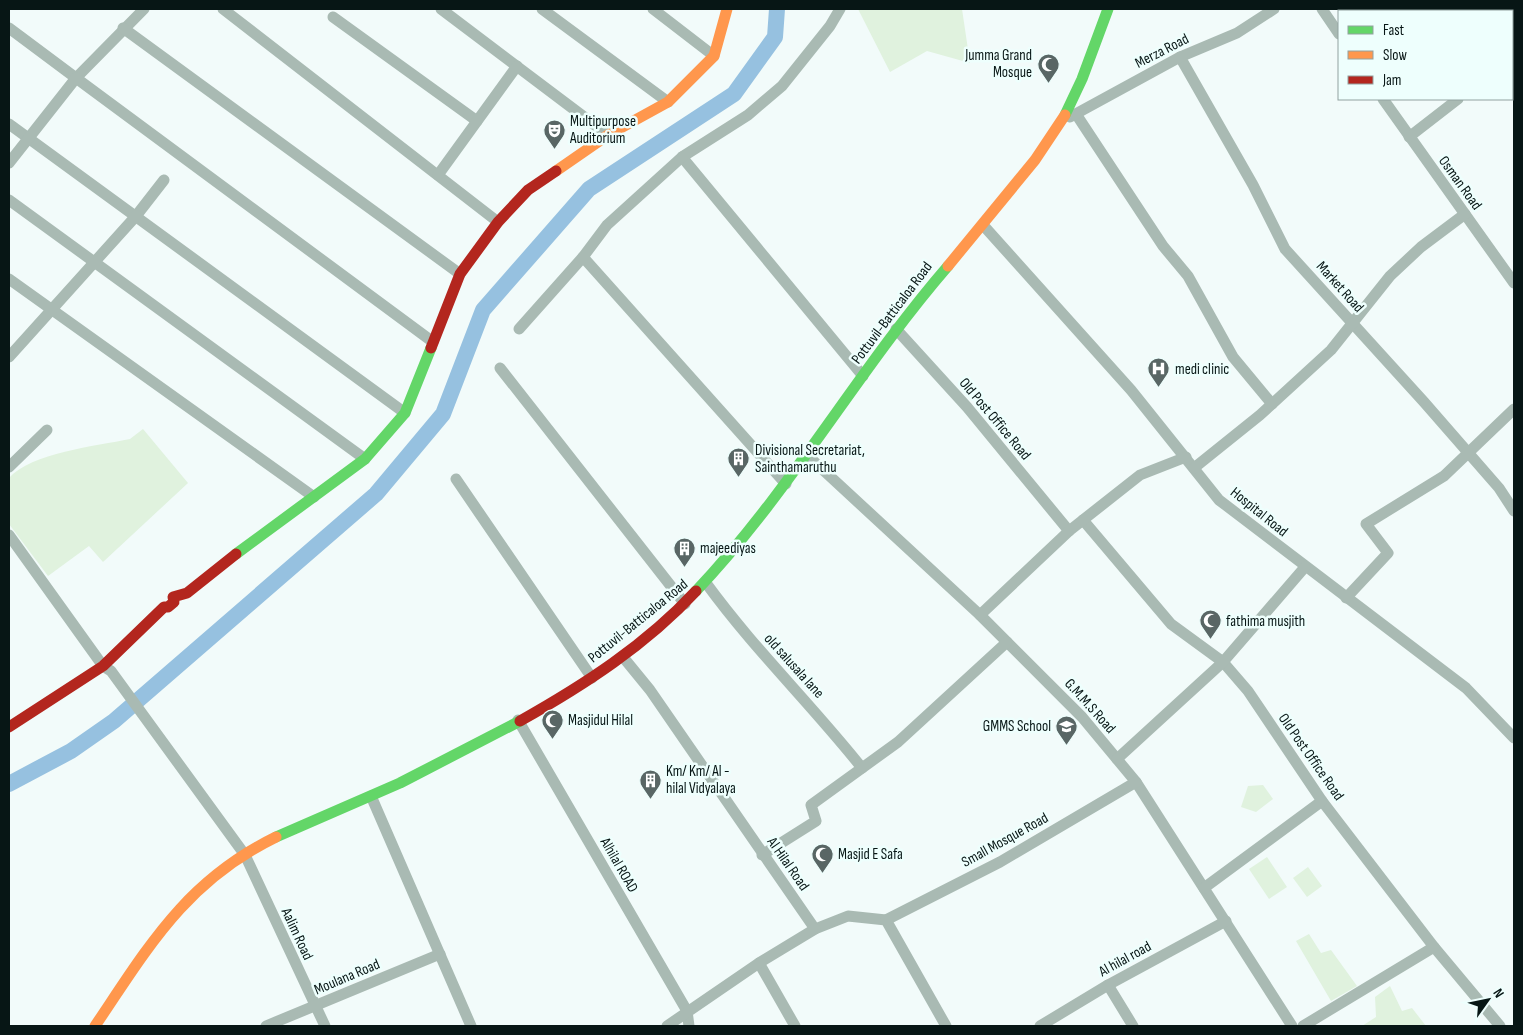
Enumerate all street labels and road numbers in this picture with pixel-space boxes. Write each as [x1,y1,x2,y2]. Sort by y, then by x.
street label: Merza Road [1132,29,1192,73]
street label: Osman Road [1434,152,1486,214]
street label: Market Road [1312,257,1368,317]
street label: Pottuvil-Batticaloa Road [847,258,937,368]
street label: Old Post Office Road [955,374,1035,464]
street label: Hospital Road [1226,483,1292,541]
street label: Pottuvil-Batticaloa Road [584,575,692,667]
street label: old salusala lane [760,630,828,702]
street label: G.M.M.S Road [1060,675,1120,737]
street label: Old Post Office Road [1274,710,1348,804]
street label: Small Mosque Road [958,808,1052,872]
street label: Alhilal ROAD [595,833,642,896]
street label: Al Hilal Road [762,833,813,894]
street label: Aalim Road [276,904,317,963]
street label: Al hilal road [1095,937,1155,982]
street label: Moulana Road [311,955,383,999]

